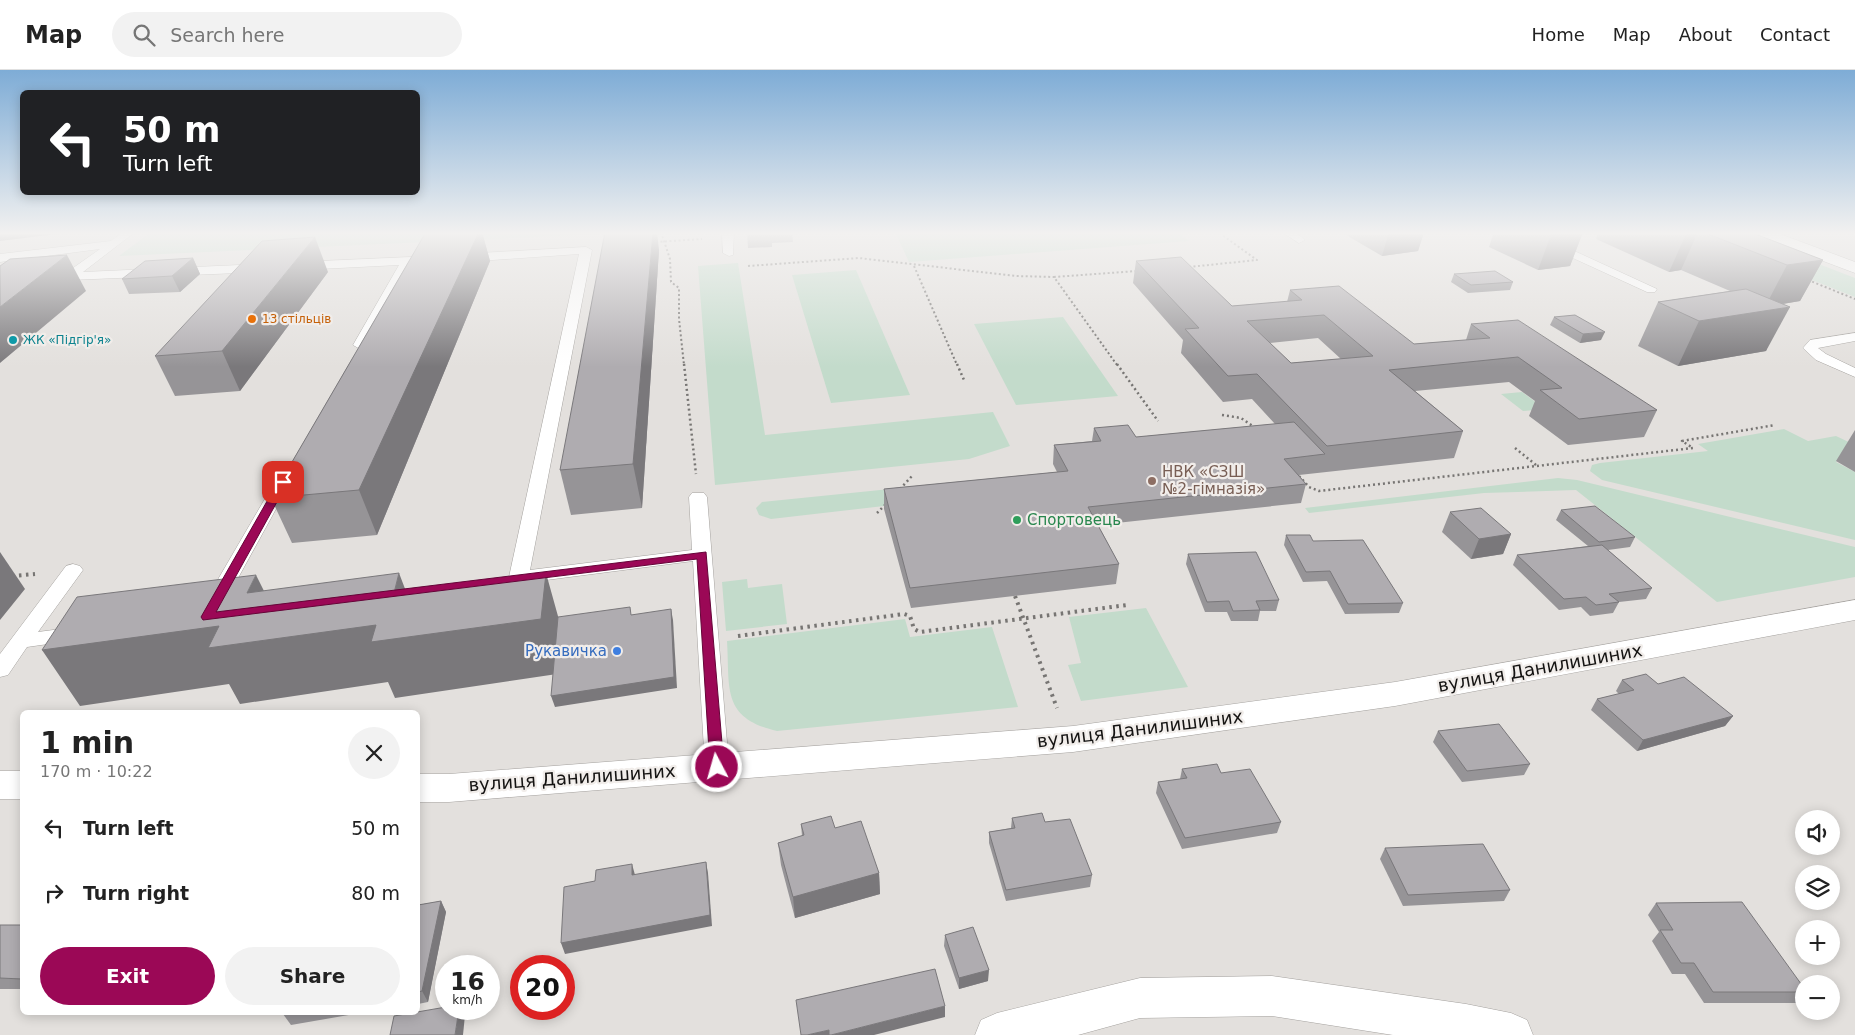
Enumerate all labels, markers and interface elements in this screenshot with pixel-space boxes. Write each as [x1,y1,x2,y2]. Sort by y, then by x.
search box [112,12,462,57]
text: Map [25,21,82,49]
icon: search [130,21,158,49]
text: Search here [170,24,284,46]
text: Home [1532,24,1585,45]
text: Map [1613,24,1651,45]
text: About [1679,24,1732,45]
text: Contact [1760,24,1830,45]
icon: left [40,110,105,175]
text: 50 m [123,110,220,150]
text: Turn left [123,151,212,176]
place label: 13 стільців [262,312,331,326]
marker: 13 стільців [246,313,258,325]
place label: ЖК «Підгір'я» [23,333,111,347]
marker: ЖК «Підгір'я» [7,334,19,346]
pin [262,461,304,503]
place label: НВК «СЗШ №2-гімназія» [1162,463,1265,498]
icon: arrive [269,468,297,496]
marker: НВК «СЗШ №2-гімназія» [1146,475,1158,487]
place label: Спортовець [1027,511,1121,529]
marker: Спортовець [1011,514,1023,526]
street label: вулиця Данилишиних [1436,639,1644,696]
place label: Рукавичка [525,642,607,660]
marker: Рукавичка [611,645,623,657]
street label: вулиця Данилишиних [1036,705,1244,752]
text: 1 min [40,725,134,760]
button: close [348,727,400,779]
position arrow [690,740,742,792]
street label: вулиця Данилишиних [468,760,676,795]
text: 170 m · 10:22 [40,762,153,781]
map controls [1795,810,1840,1020]
button: sound [1795,810,1840,855]
icon: left [40,814,68,842]
text: Turn left [83,817,174,839]
text: 50 m [351,817,400,839]
button: layers [1795,865,1840,910]
icon: right [40,879,68,907]
text: Turn right [83,882,189,904]
text: 80 m [351,882,400,904]
button: + [1795,920,1840,965]
button: Exit [40,947,215,1005]
button: Share [225,947,400,1005]
speed limit sign: 20 [510,955,575,1020]
text: 16 [450,967,485,996]
button: − [1795,975,1840,1020]
text: km/h [452,993,483,1007]

